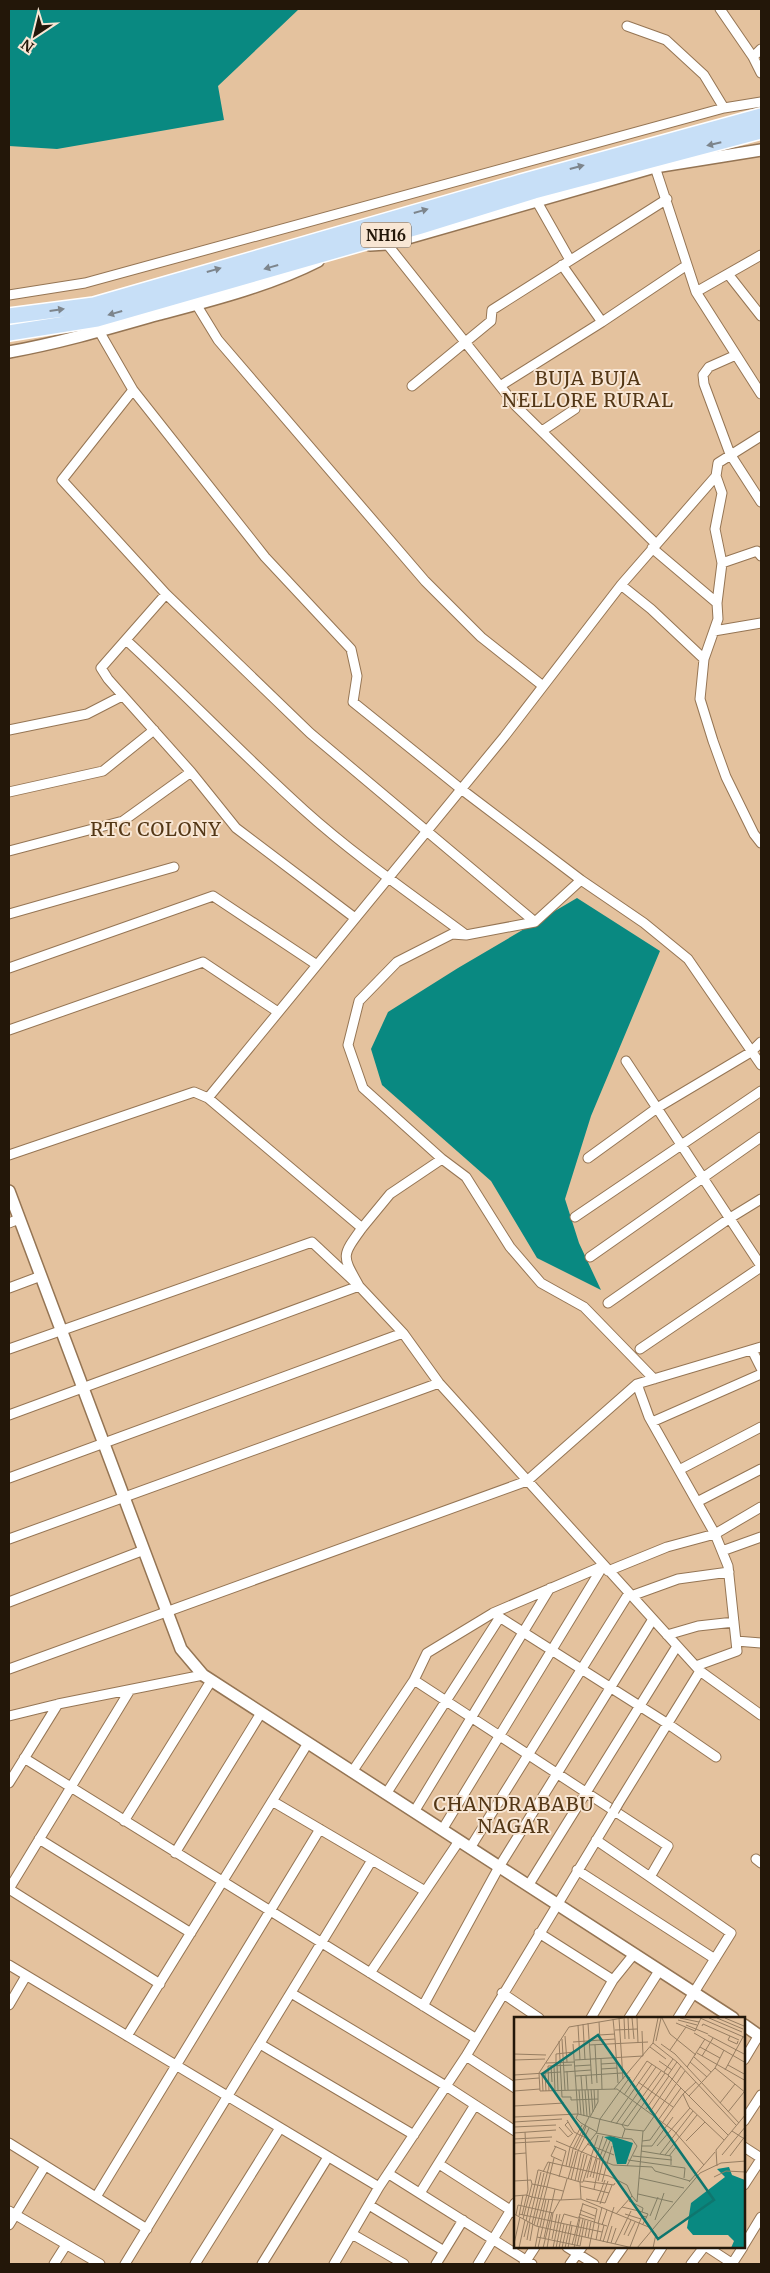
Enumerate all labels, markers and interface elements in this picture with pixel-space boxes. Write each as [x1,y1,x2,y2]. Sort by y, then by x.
north arrow [10,10,60,60]
text: N [18,35,37,56]
one-way arrow [707,140,722,148]
one-way arrow [570,162,585,170]
one-way arrow [414,206,429,214]
road number: NH16 [361,222,411,248]
one-way arrow [264,264,279,272]
one-way arrow [207,266,222,274]
one-way arrow [49,306,65,314]
one-way arrow [108,310,123,318]
district label: BUJA BUJA NELLORE RURAL [502,366,674,412]
district label: RTC COLONY [90,817,222,841]
district label: CHANDRABABU NAGAR [434,1792,595,1838]
inset map [514,2017,745,2248]

